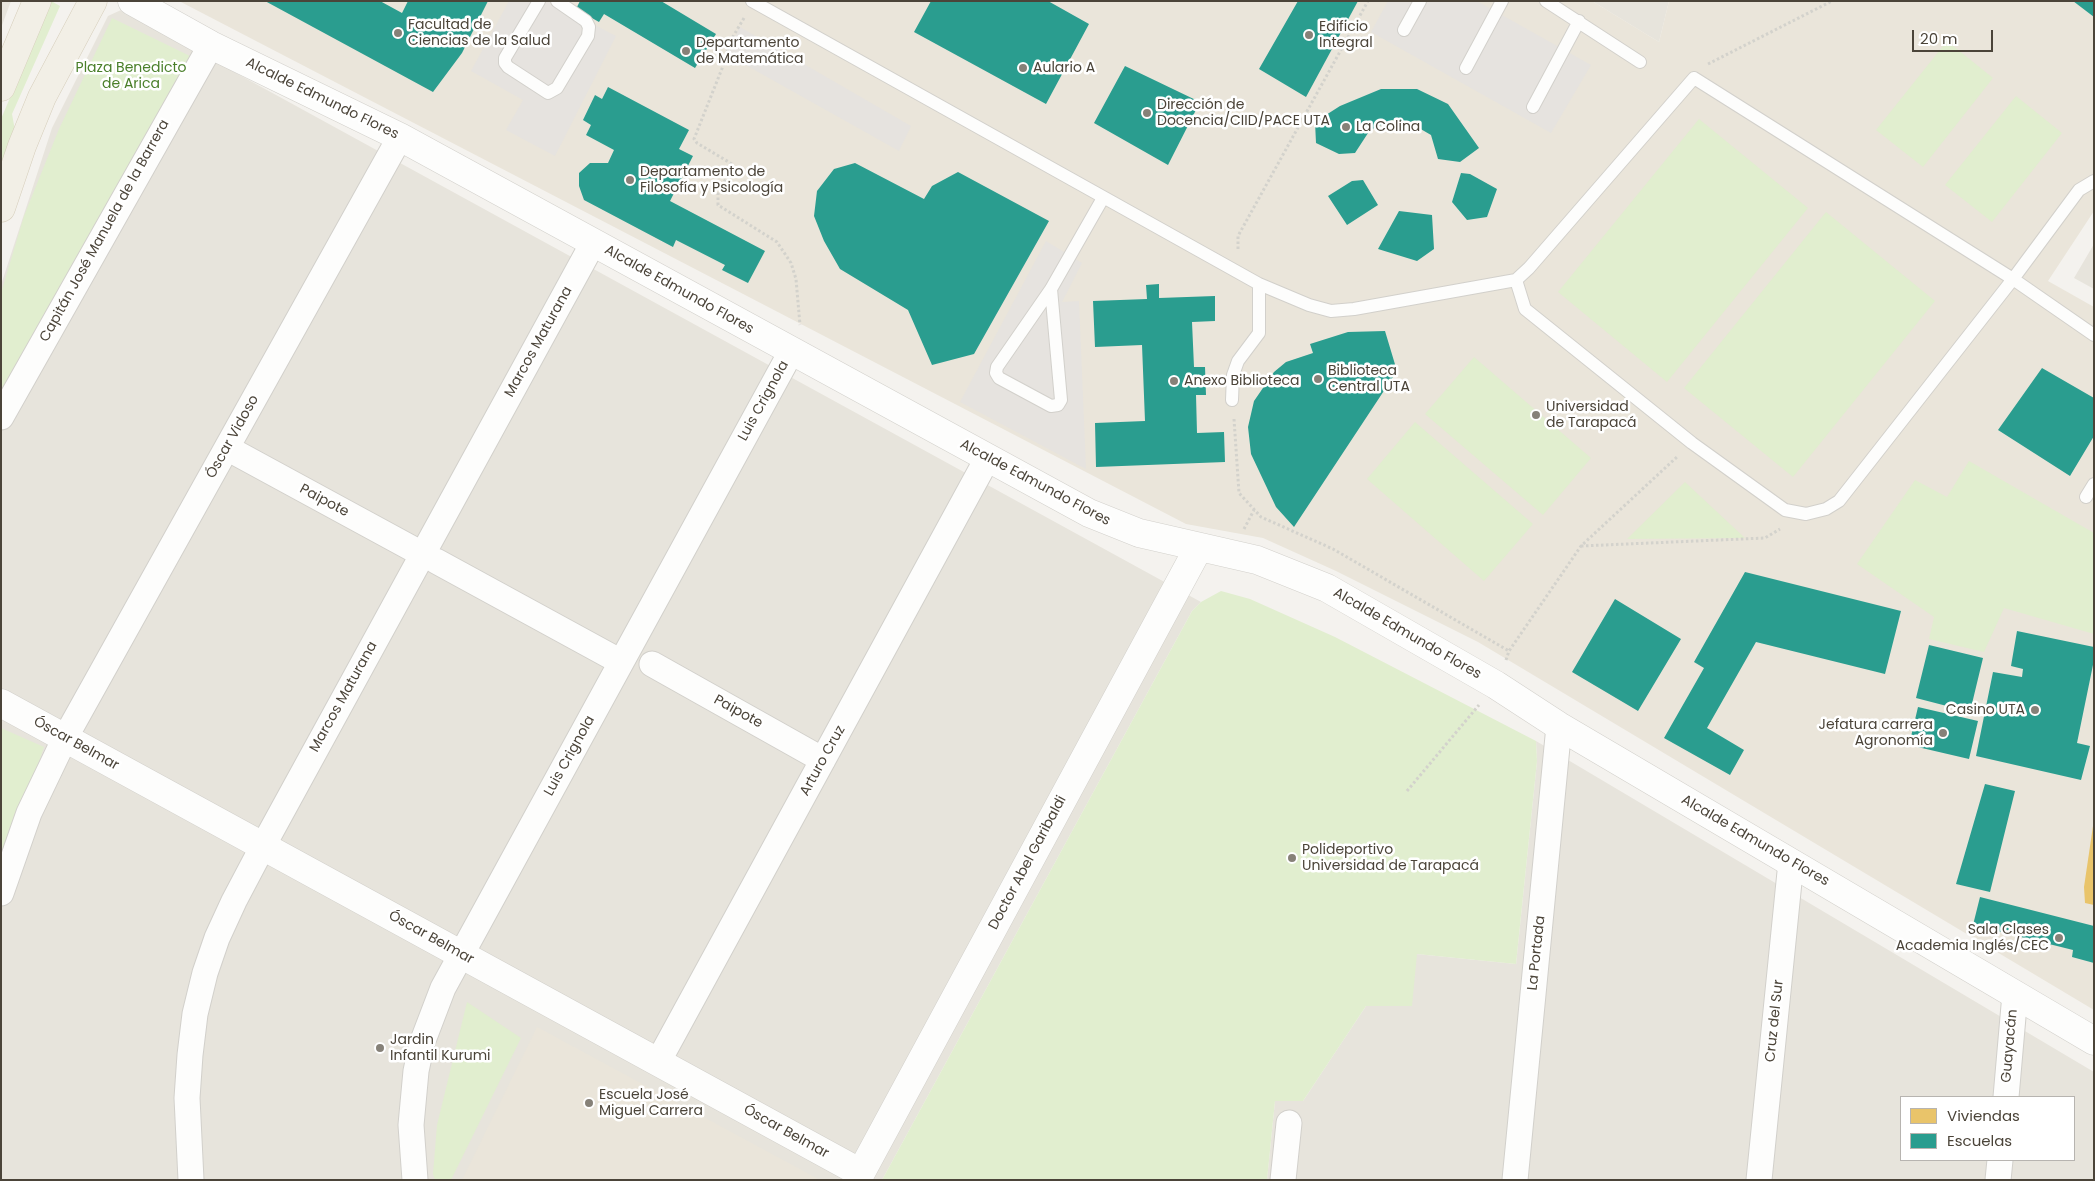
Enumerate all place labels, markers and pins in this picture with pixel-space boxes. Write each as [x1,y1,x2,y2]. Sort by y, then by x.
place label: Facultad de Ciencias de la Salud [408,17,550,49]
place label: Edificio Integral [1319,19,1373,52]
marker: Facultad de Ciencias de la Salud [392,27,404,39]
marker: Edificio Integral [1303,29,1315,41]
place label: Departamento de Matemática [696,35,804,68]
marker: Departamento de Matemática [680,45,692,57]
place label: Aulario A [1033,60,1095,76]
marker: Aulario A [1017,62,1029,74]
place label: Dirección de Docencia/CIID/PACE UTA [1157,97,1330,130]
marker: Dirección de Docencia/CIID/PACE UTA [1141,107,1153,119]
place label: La Colina [1356,119,1420,135]
marker: La Colina [1340,121,1352,133]
place label: Departamento de Filosofía y Psicología [640,164,783,196]
marker: Departamento de Filosofía y Psicología [624,174,636,186]
place label: Biblioteca Central UTA [1328,363,1410,396]
place label: Anexo Biblioteca [1184,373,1300,389]
marker: Biblioteca Central UTA [1312,373,1324,385]
marker: Anexo Biblioteca [1168,375,1180,387]
place label: Universidad de Tarapacá [1546,399,1636,432]
marker: Universidad de Tarapacá [1530,409,1542,421]
place label: Casino UTA [1946,702,2025,718]
marker: Casino UTA [2029,704,2041,716]
place label: Jefatura carrera Agronomía [1819,717,1933,750]
marker: Jefatura carrera Agronomía [1937,727,1949,739]
place label: Polideportivo Universidad de Tarapacá [1302,842,1479,874]
marker: Polideportivo Universidad de Tarapacá [1286,852,1298,864]
place label: Sala Clases Academia Inglés/CEC [1896,922,2049,954]
marker: Sala Clases Academia Inglés/CEC [2053,932,2065,944]
place label: Jardin Infantil Kurumi [390,1032,491,1064]
marker: Jardin Infantil Kurumi [374,1042,386,1054]
place label: Escuela José Miguel Carrera [599,1087,703,1120]
marker: Escuela José Miguel Carrera [583,1097,595,1109]

